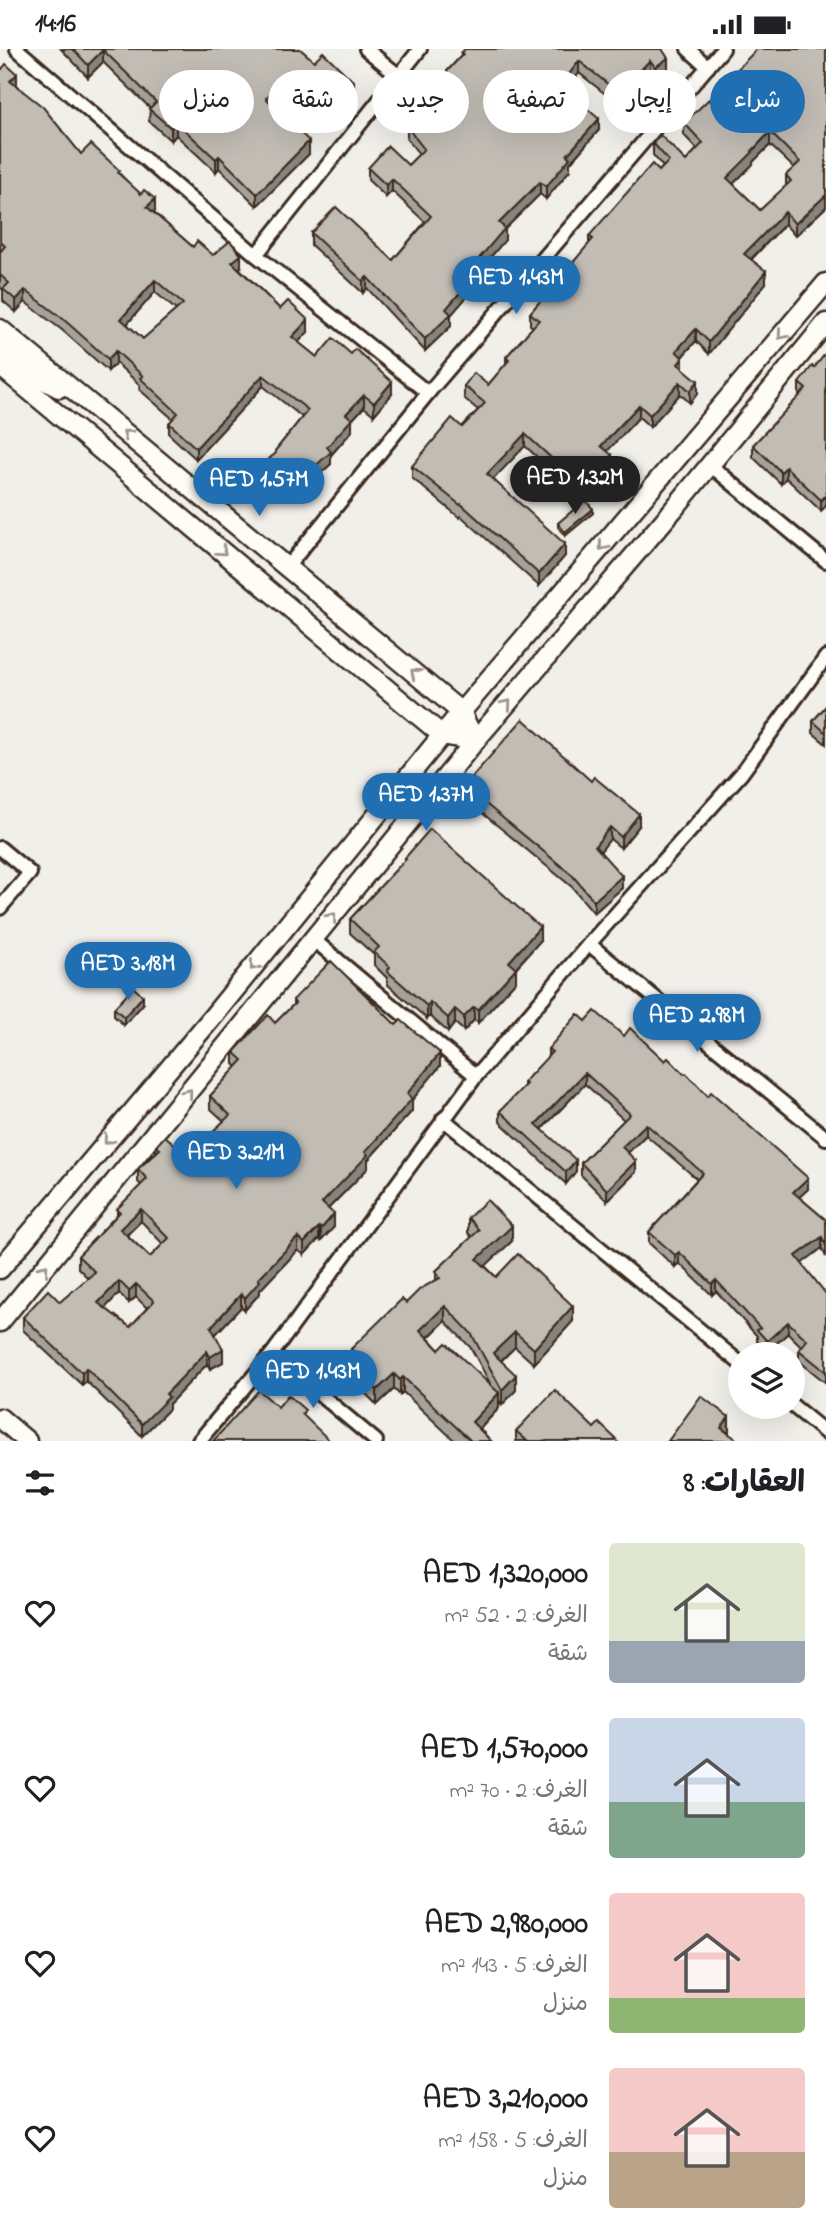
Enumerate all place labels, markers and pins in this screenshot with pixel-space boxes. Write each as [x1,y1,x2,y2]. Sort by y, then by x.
pin: AED 1.43M [436,257,596,316]
pin: AED 1.32M [495,456,655,516]
pin: AED 1.57M [179,459,339,518]
pin: AED 1.37M [346,773,506,833]
pin: AED 3.18M [48,943,208,1002]
pin: AED 2.98M [617,995,777,1054]
pin: AED 3.21M [156,1131,316,1191]
pin: AED 1.43M [233,1351,393,1410]

